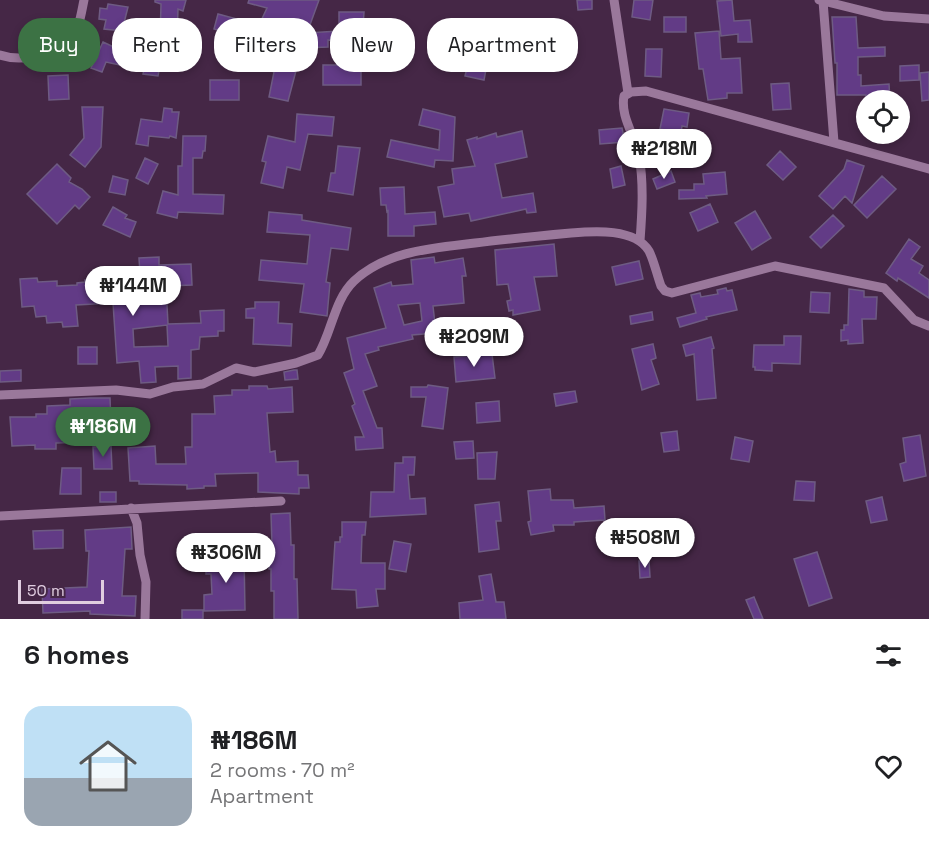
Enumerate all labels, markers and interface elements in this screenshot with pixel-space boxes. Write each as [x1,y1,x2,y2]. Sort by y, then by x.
chip: Buy [18,18,100,72]
chip: Rent [112,18,202,72]
chip: Filters [214,18,318,72]
chip: New [330,18,415,72]
chip: Apartment [427,18,578,72]
map controls [856,90,910,144]
button: locate [856,90,910,144]
pin: ₦218M [622,129,706,180]
text: ₦218M [631,135,697,161]
pin: ₦144M [91,266,175,317]
text: ₦144M [99,272,167,298]
pin: ₦209M [432,317,516,368]
text: ₦209M [439,323,509,349]
pin: ₦186M [61,407,145,458]
text: ₦186M [69,413,137,439]
pin: ₦508M [603,518,687,569]
text: ₦508M [610,524,680,550]
pin: ₦306M [184,533,268,584]
text: ₦306M [190,539,262,565]
scale bar [18,577,104,604]
text: 50 m [27,580,65,601]
text: 6 homes [24,638,129,672]
icon: filters [872,639,905,672]
text: ₦186M [210,723,297,757]
icon: home [72,730,144,802]
icon: heart [872,750,905,783]
text: 2 rooms · 70 m² [210,757,354,783]
text: Apartment [210,783,314,809]

